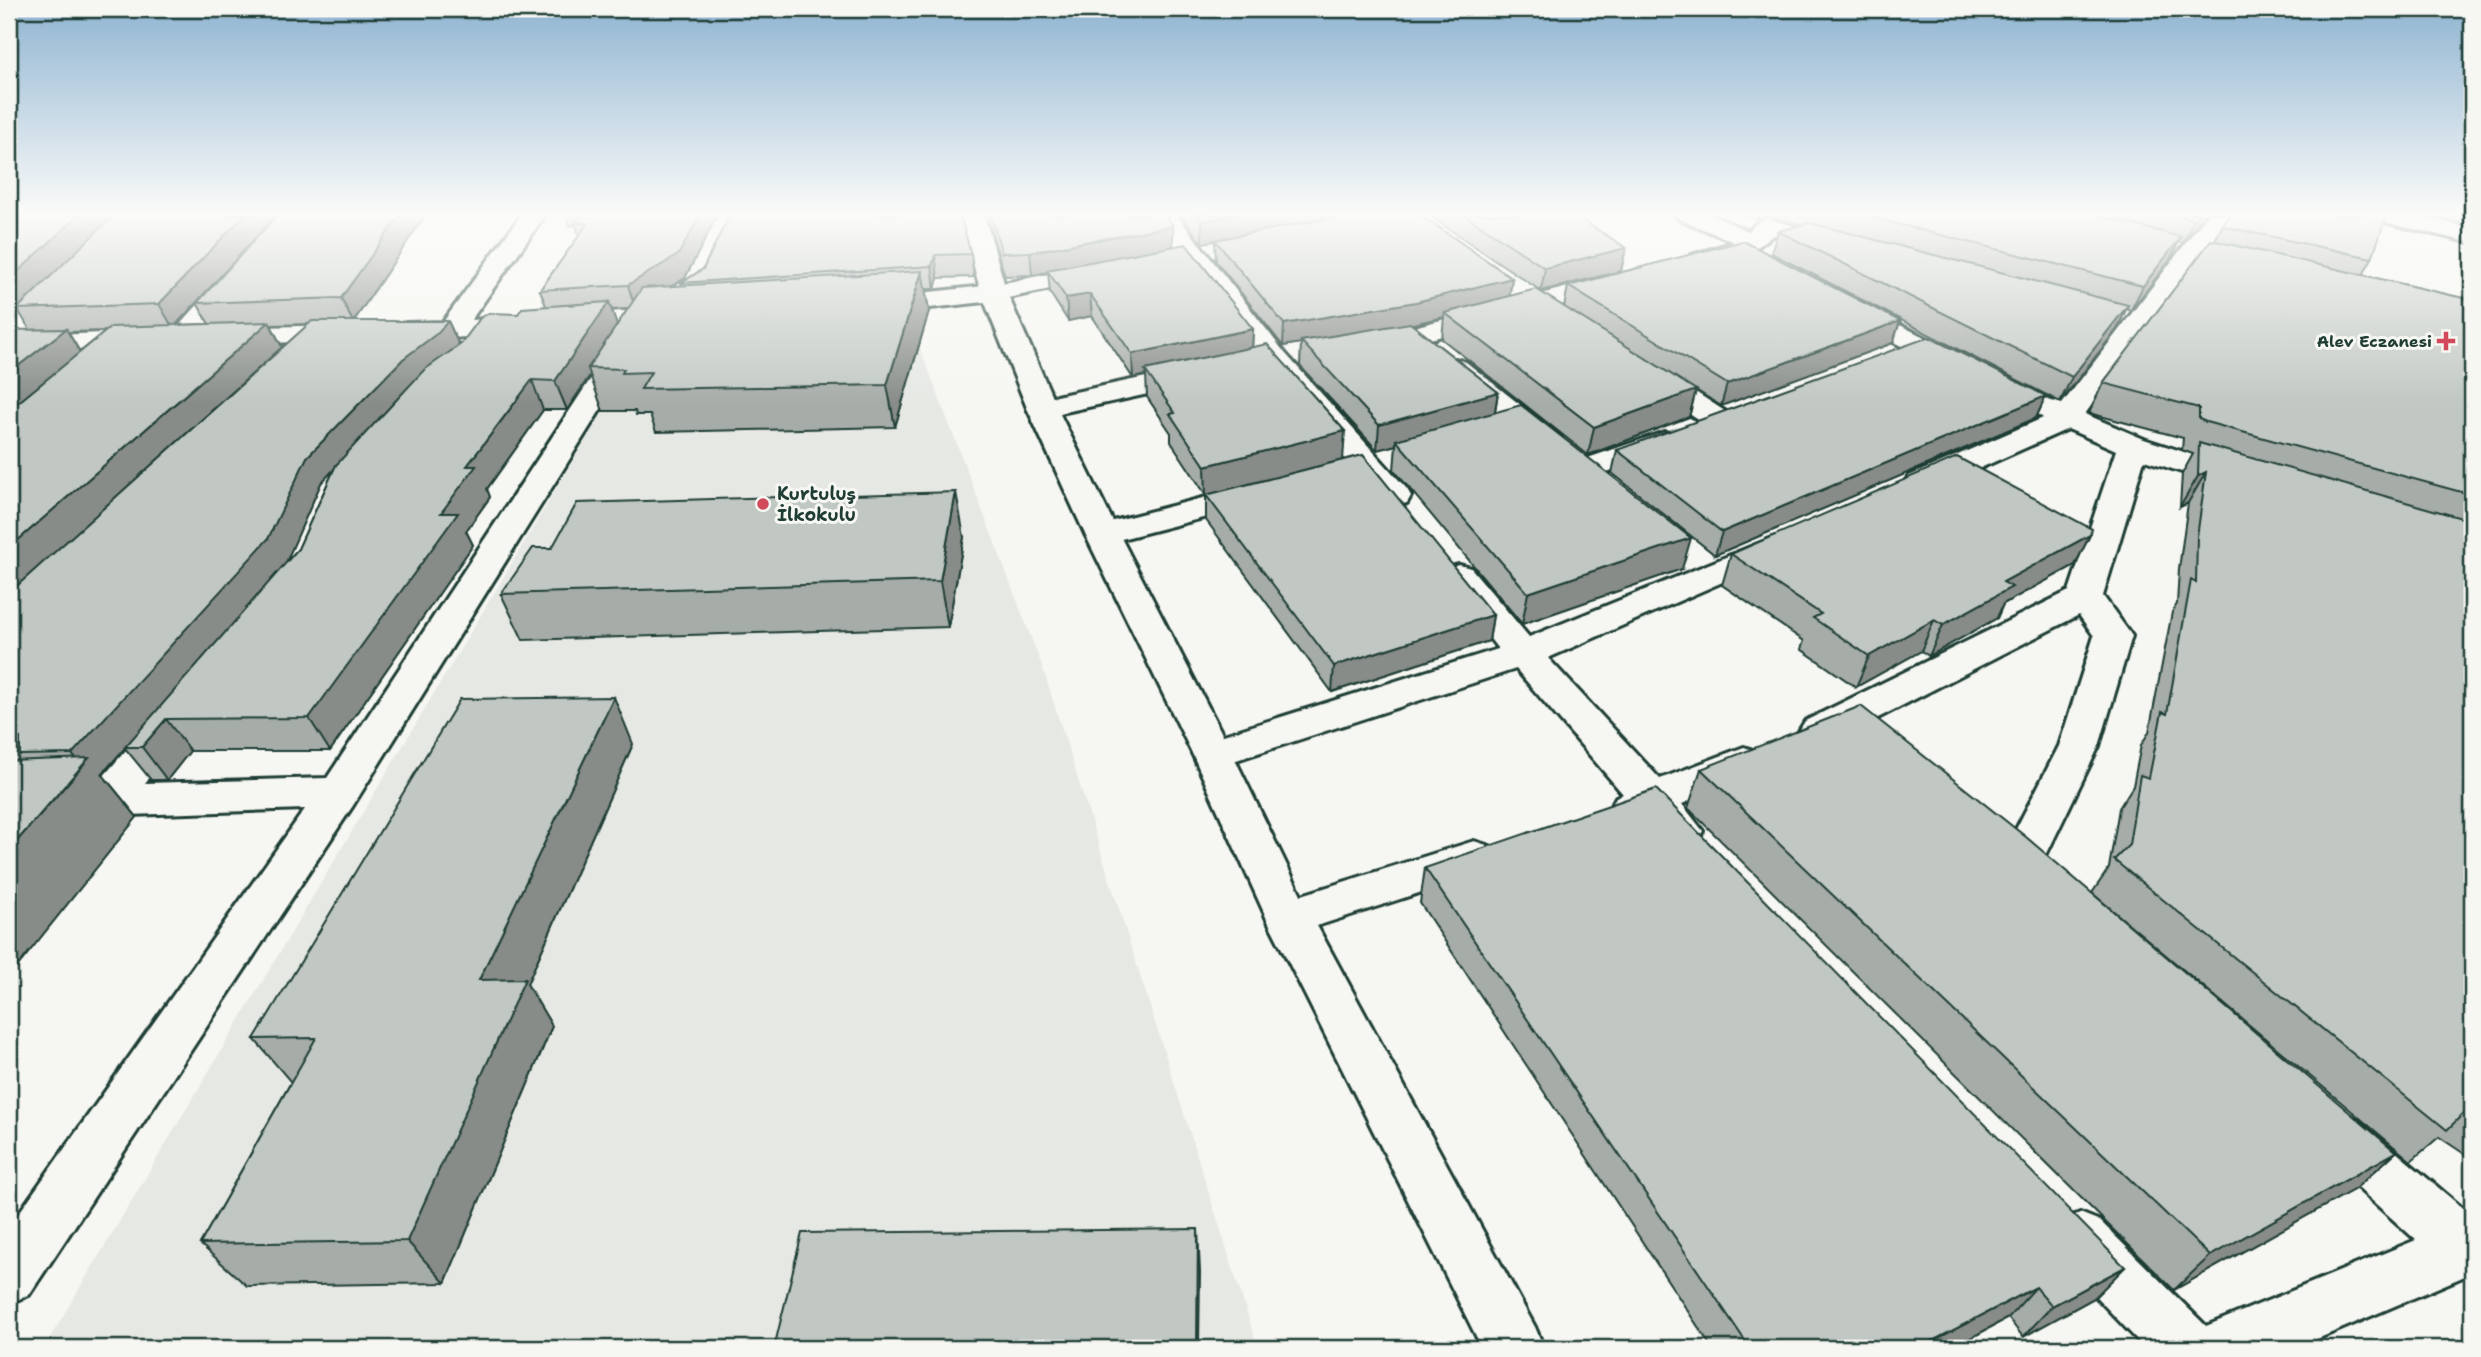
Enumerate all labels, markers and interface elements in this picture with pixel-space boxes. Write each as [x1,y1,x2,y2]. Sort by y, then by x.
place label: Alev Eczanesi [2317,331,2432,352]
marker: Alev Eczanesi [2438,333,2454,349]
place label: Kurtuluş İlkokulu [777,482,856,527]
marker: Kurtuluş İlkokulu [755,496,771,512]

